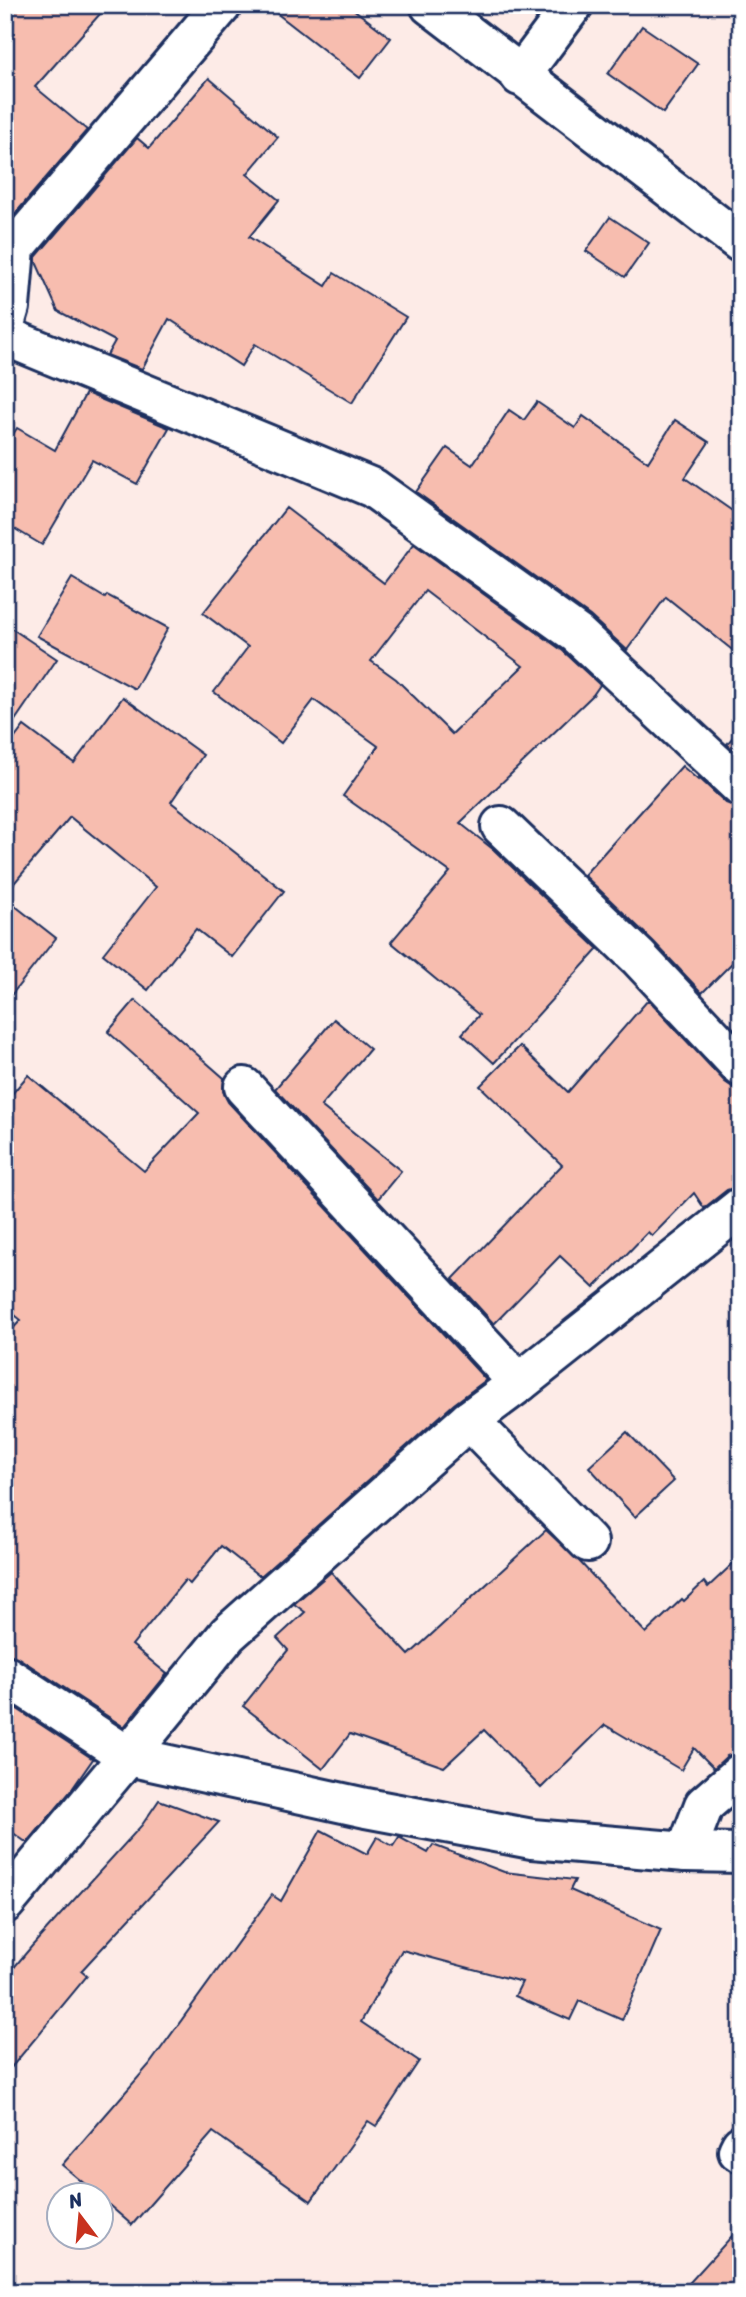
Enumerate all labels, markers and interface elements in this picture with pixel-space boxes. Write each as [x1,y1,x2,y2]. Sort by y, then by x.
north arrow [46,2182,116,2252]
text: N [64,2182,87,2218]

